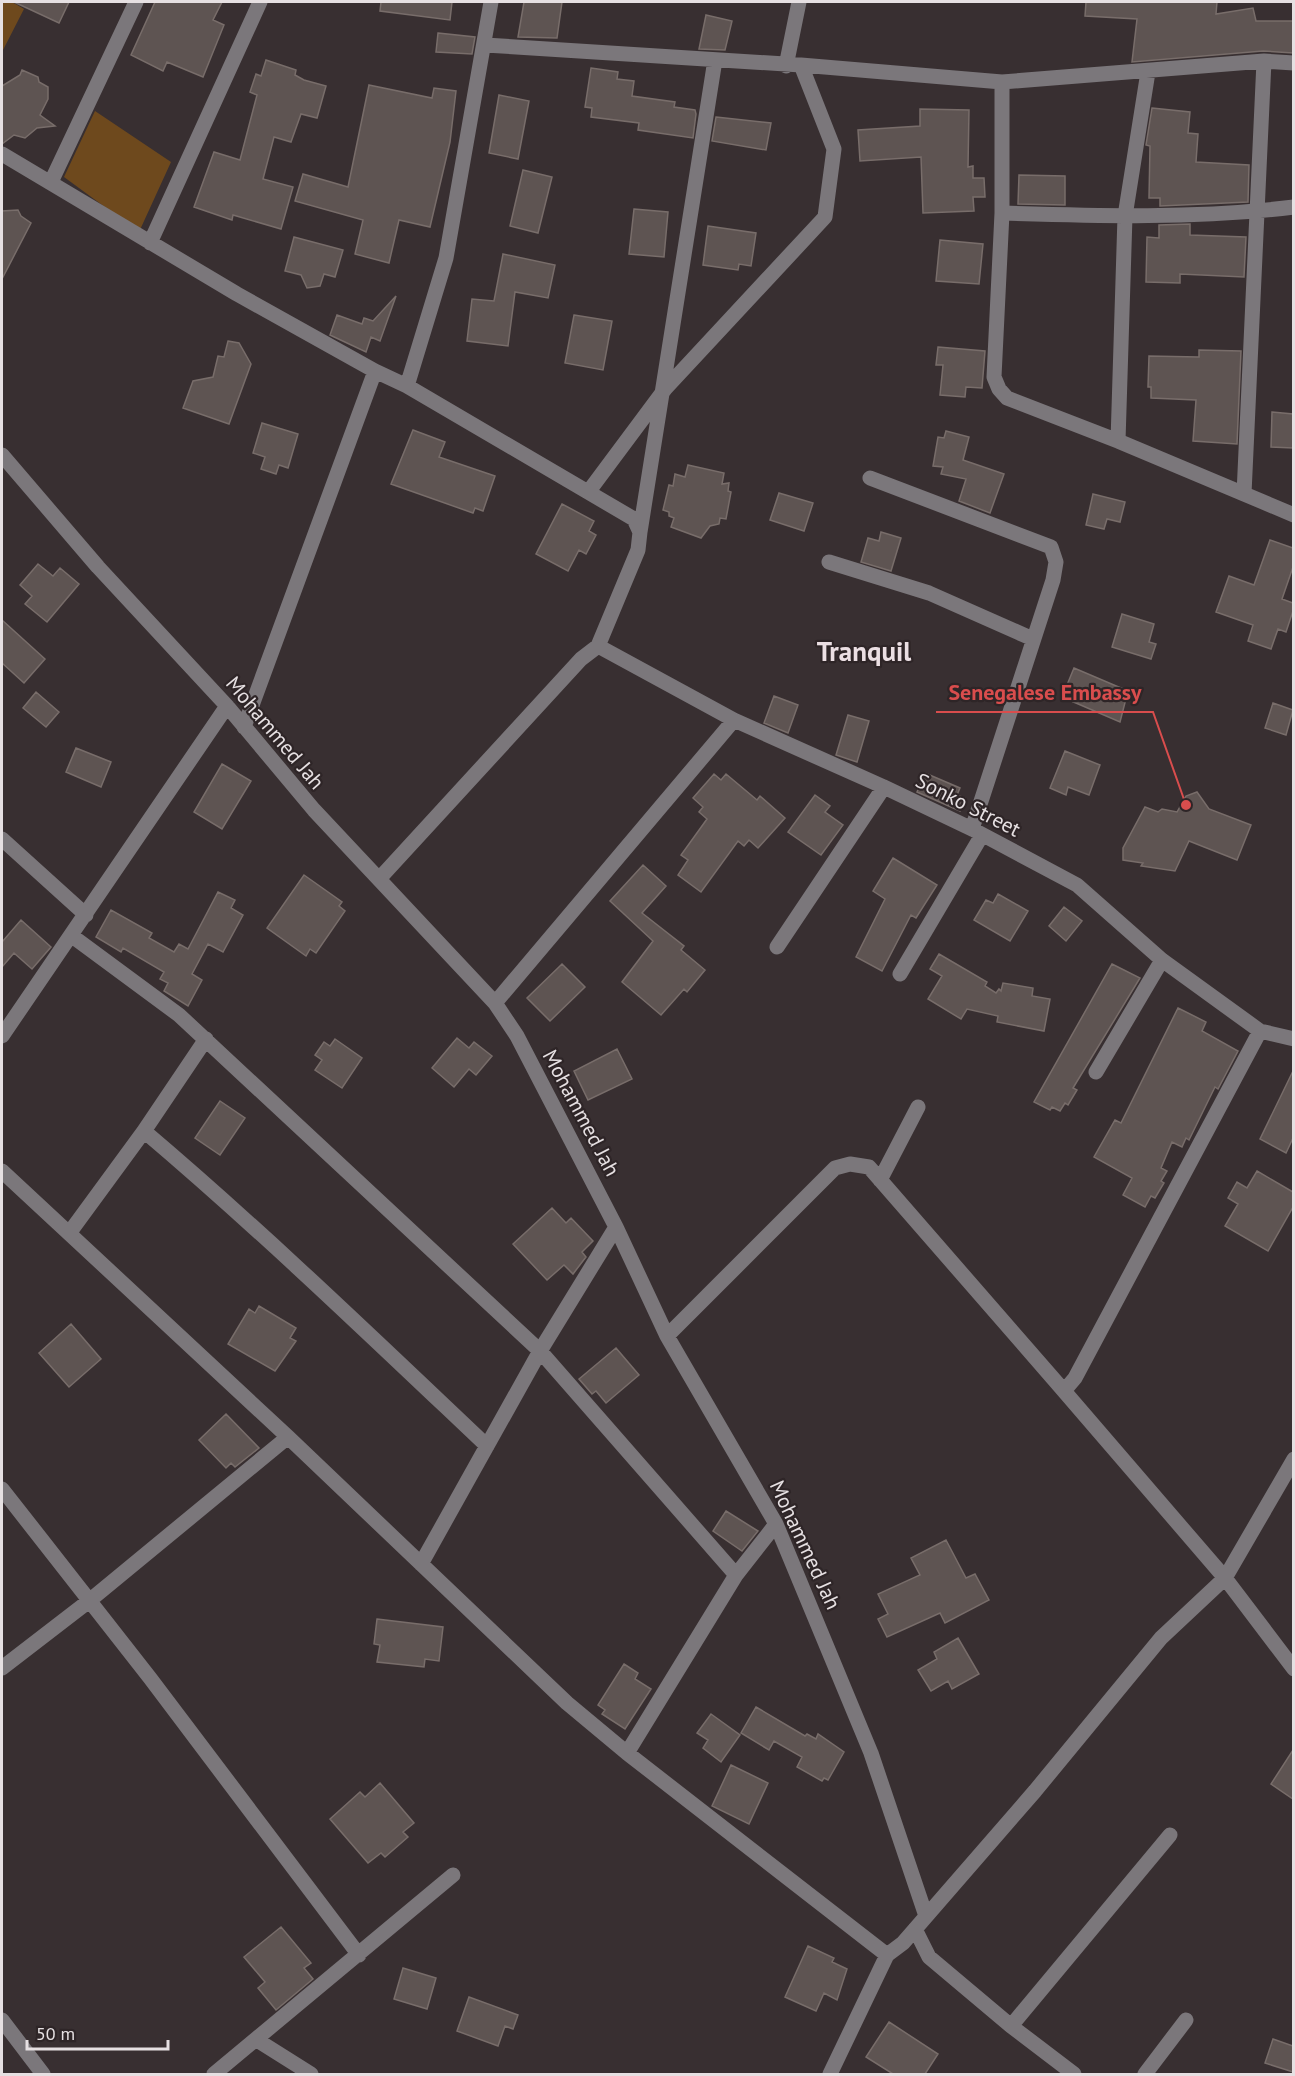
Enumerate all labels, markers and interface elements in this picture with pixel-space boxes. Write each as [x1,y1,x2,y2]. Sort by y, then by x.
district label: Tranquil [817,634,911,668]
street label: Mohammed Jah [220,671,331,795]
callout: Senegalese Embassy [936,672,1153,712]
text: Senegalese Embassy [948,678,1142,706]
street label: Sonko Street [911,767,1025,843]
street label: Mohammed Jah [537,1045,626,1181]
street label: Mohammed Jah [764,1476,847,1614]
scale bar [27,2013,168,2051]
text: 50 m [36,2022,75,2045]

